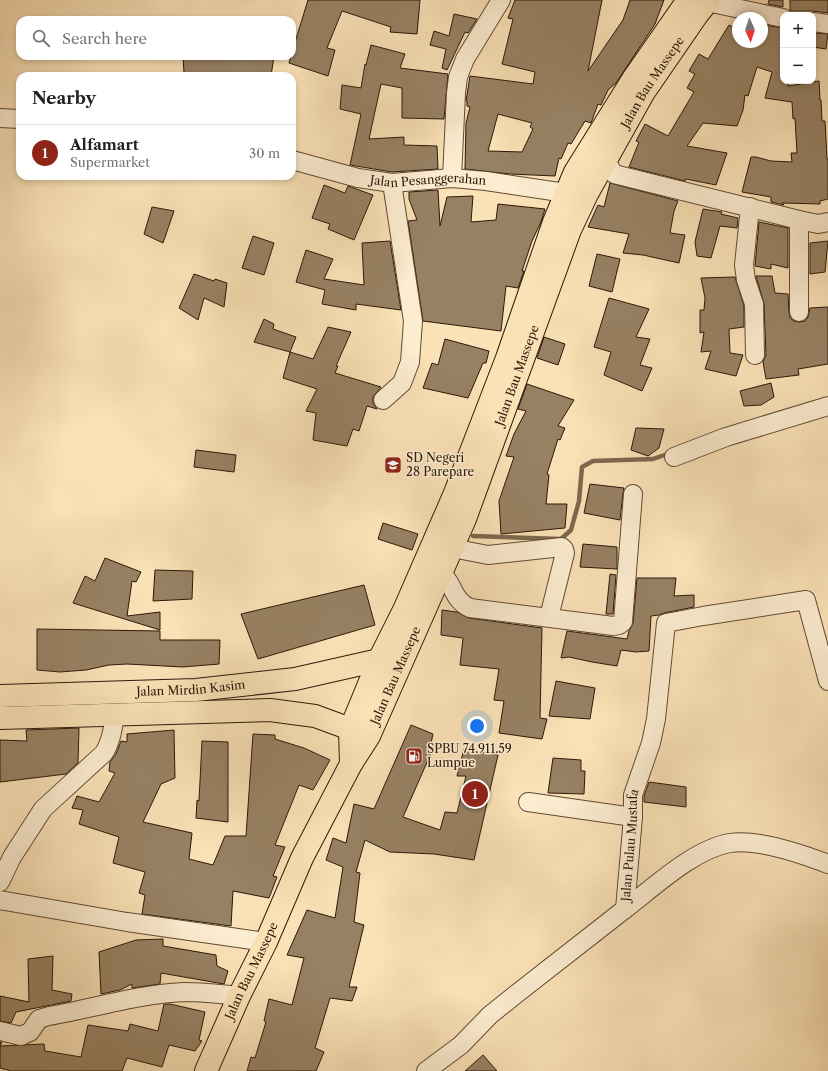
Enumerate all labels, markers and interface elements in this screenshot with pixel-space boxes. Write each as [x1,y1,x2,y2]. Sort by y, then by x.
north arrow [732,12,768,48]
map controls [780,12,816,84]
button: + [780,12,816,48]
search box [16,16,296,60]
icon: search [30,27,52,49]
text: Search here [62,29,147,48]
street label: Jalan Bau Massepe [616,33,687,133]
button: − [780,48,816,84]
text: Nearby [32,88,96,108]
text: Alfamart [70,135,139,154]
text: 1 [42,145,48,161]
text: 30 m [249,145,280,161]
text: Supermarket [70,154,150,170]
street label: Jalan Pesanggerahan [367,170,487,190]
street label: Jalan Bau Massepe [491,323,542,430]
place label: SD Negeri 28 Parepare [406,450,475,479]
school or university icon: SD Negeri 28 Parepare [383,455,403,475]
street label: Jalan Bau Massepe [366,624,424,729]
street label: Jalan Mirdin Kasim [134,677,246,699]
your location [467,716,487,736]
place label: SPBU 74.911.59 Lumpue [427,741,512,770]
fuel station icon: SPBU 74.911.59 Lumpue [404,746,424,766]
pin: 1 [462,779,488,809]
street label: Jalan Pulau Mustafa [618,786,642,904]
street label: Jalan Bau Massepe [221,920,281,1024]

